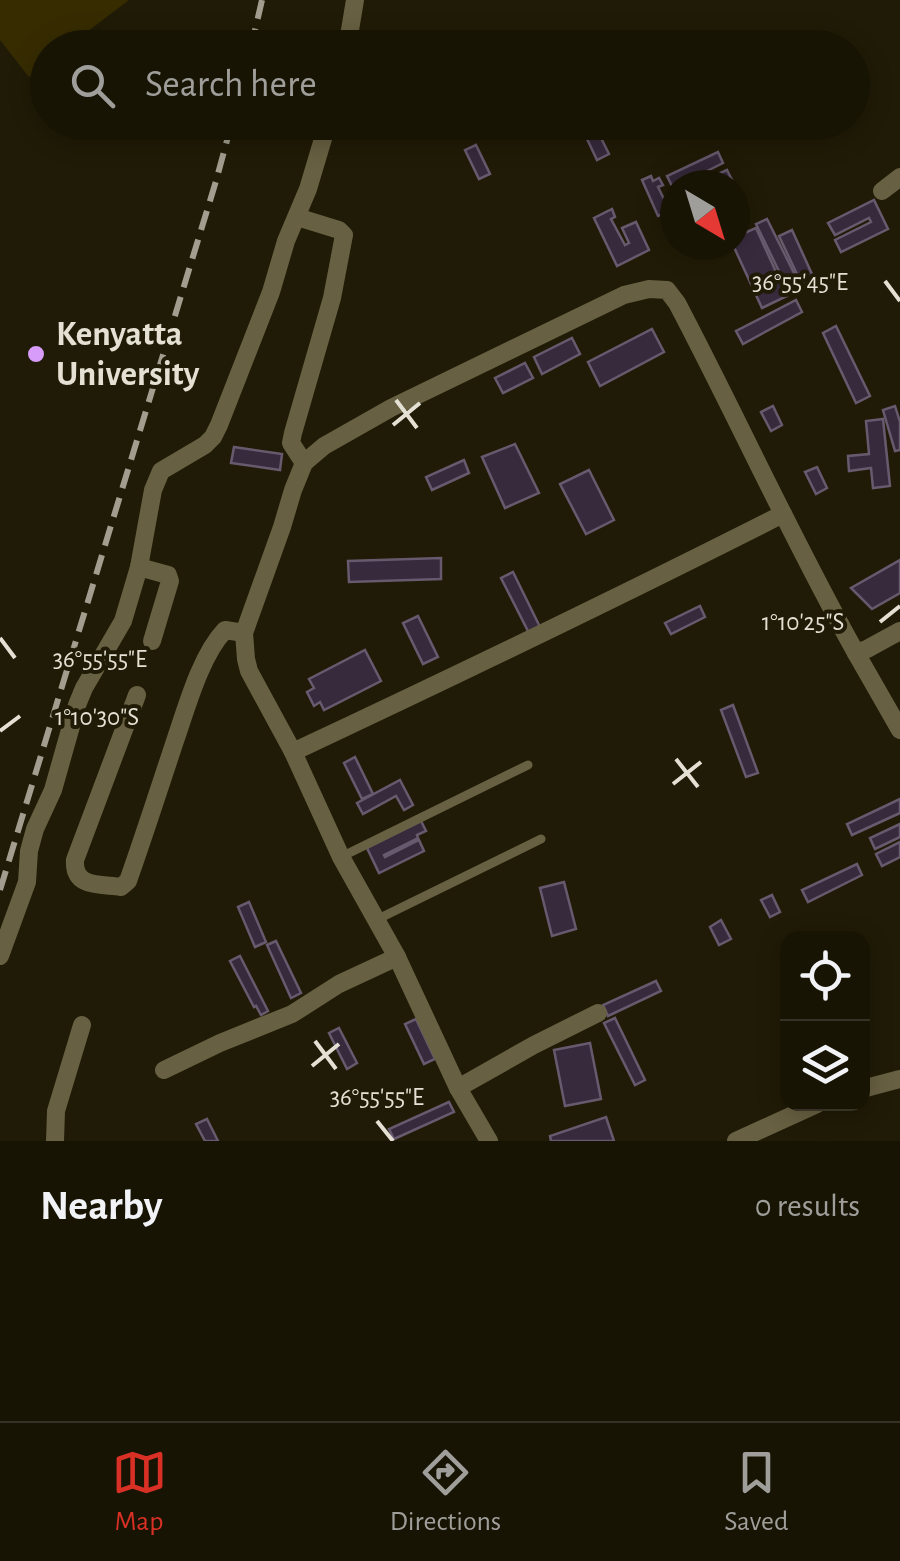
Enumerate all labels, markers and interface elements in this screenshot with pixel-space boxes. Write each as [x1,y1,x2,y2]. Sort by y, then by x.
search box [30,30,870,140]
icon: search [65,58,120,113]
text: Search here [145,66,317,104]
north arrow [660,170,750,260]
text: 36°55'45"E [752,270,848,295]
place label: Kenyatta University [56,317,200,392]
marker: Kenyatta University [25,343,47,365]
text: 1°10'25"S [762,610,844,635]
text: 36°55'55"E [53,647,147,672]
text: 1°10'30"S [55,705,139,730]
map controls [780,931,870,1111]
button: locate [780,931,870,1021]
button: layers [780,1021,870,1111]
text: 36°55'55"E [330,1085,424,1110]
text: Nearby [40,1185,163,1227]
text: 0 results [755,1190,860,1222]
tab: Map [112,1445,167,1539]
tab: Directions [390,1445,501,1539]
tab: Saved [724,1445,788,1539]

